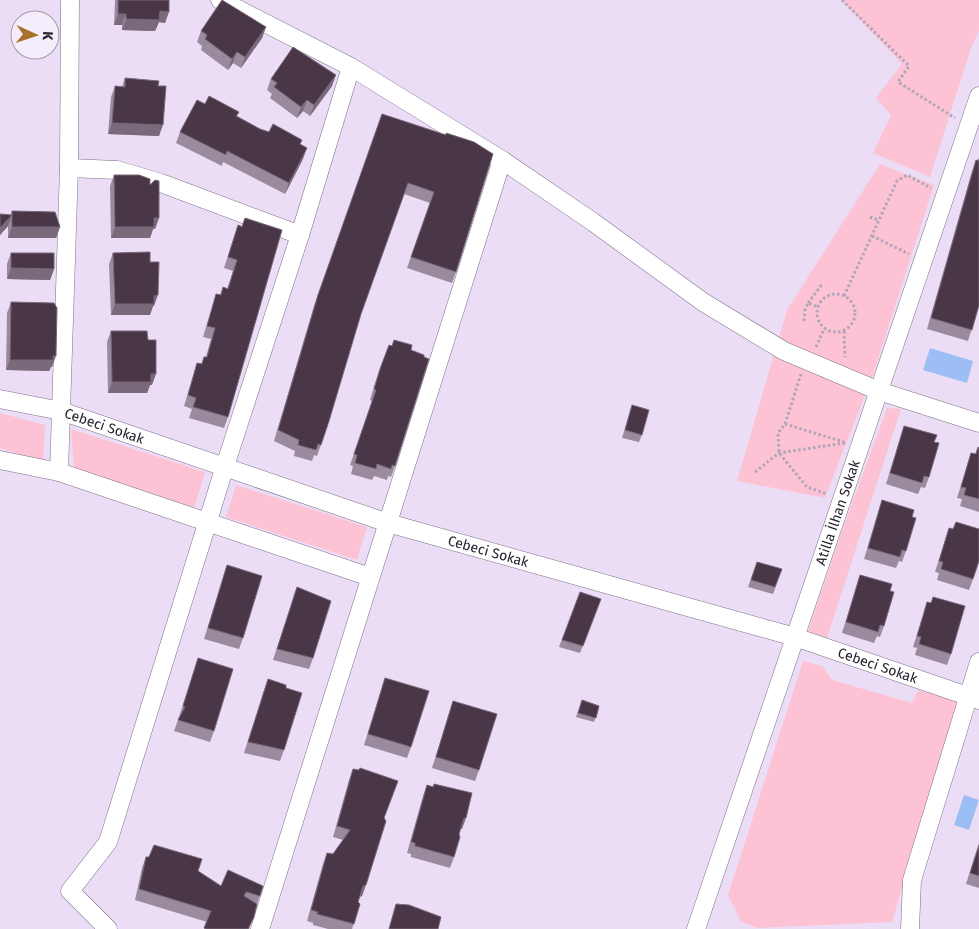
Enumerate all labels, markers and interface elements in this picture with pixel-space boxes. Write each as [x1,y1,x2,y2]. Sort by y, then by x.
north arrow [10,10,60,60]
text: K [39,31,56,42]
street label: Cebeci Sokak [62,404,147,448]
street label: Atilla İlhan Sokak [812,457,864,567]
street label: Cebeci Sokak [446,532,531,571]
street label: Cebeci Sokak [836,644,921,687]

